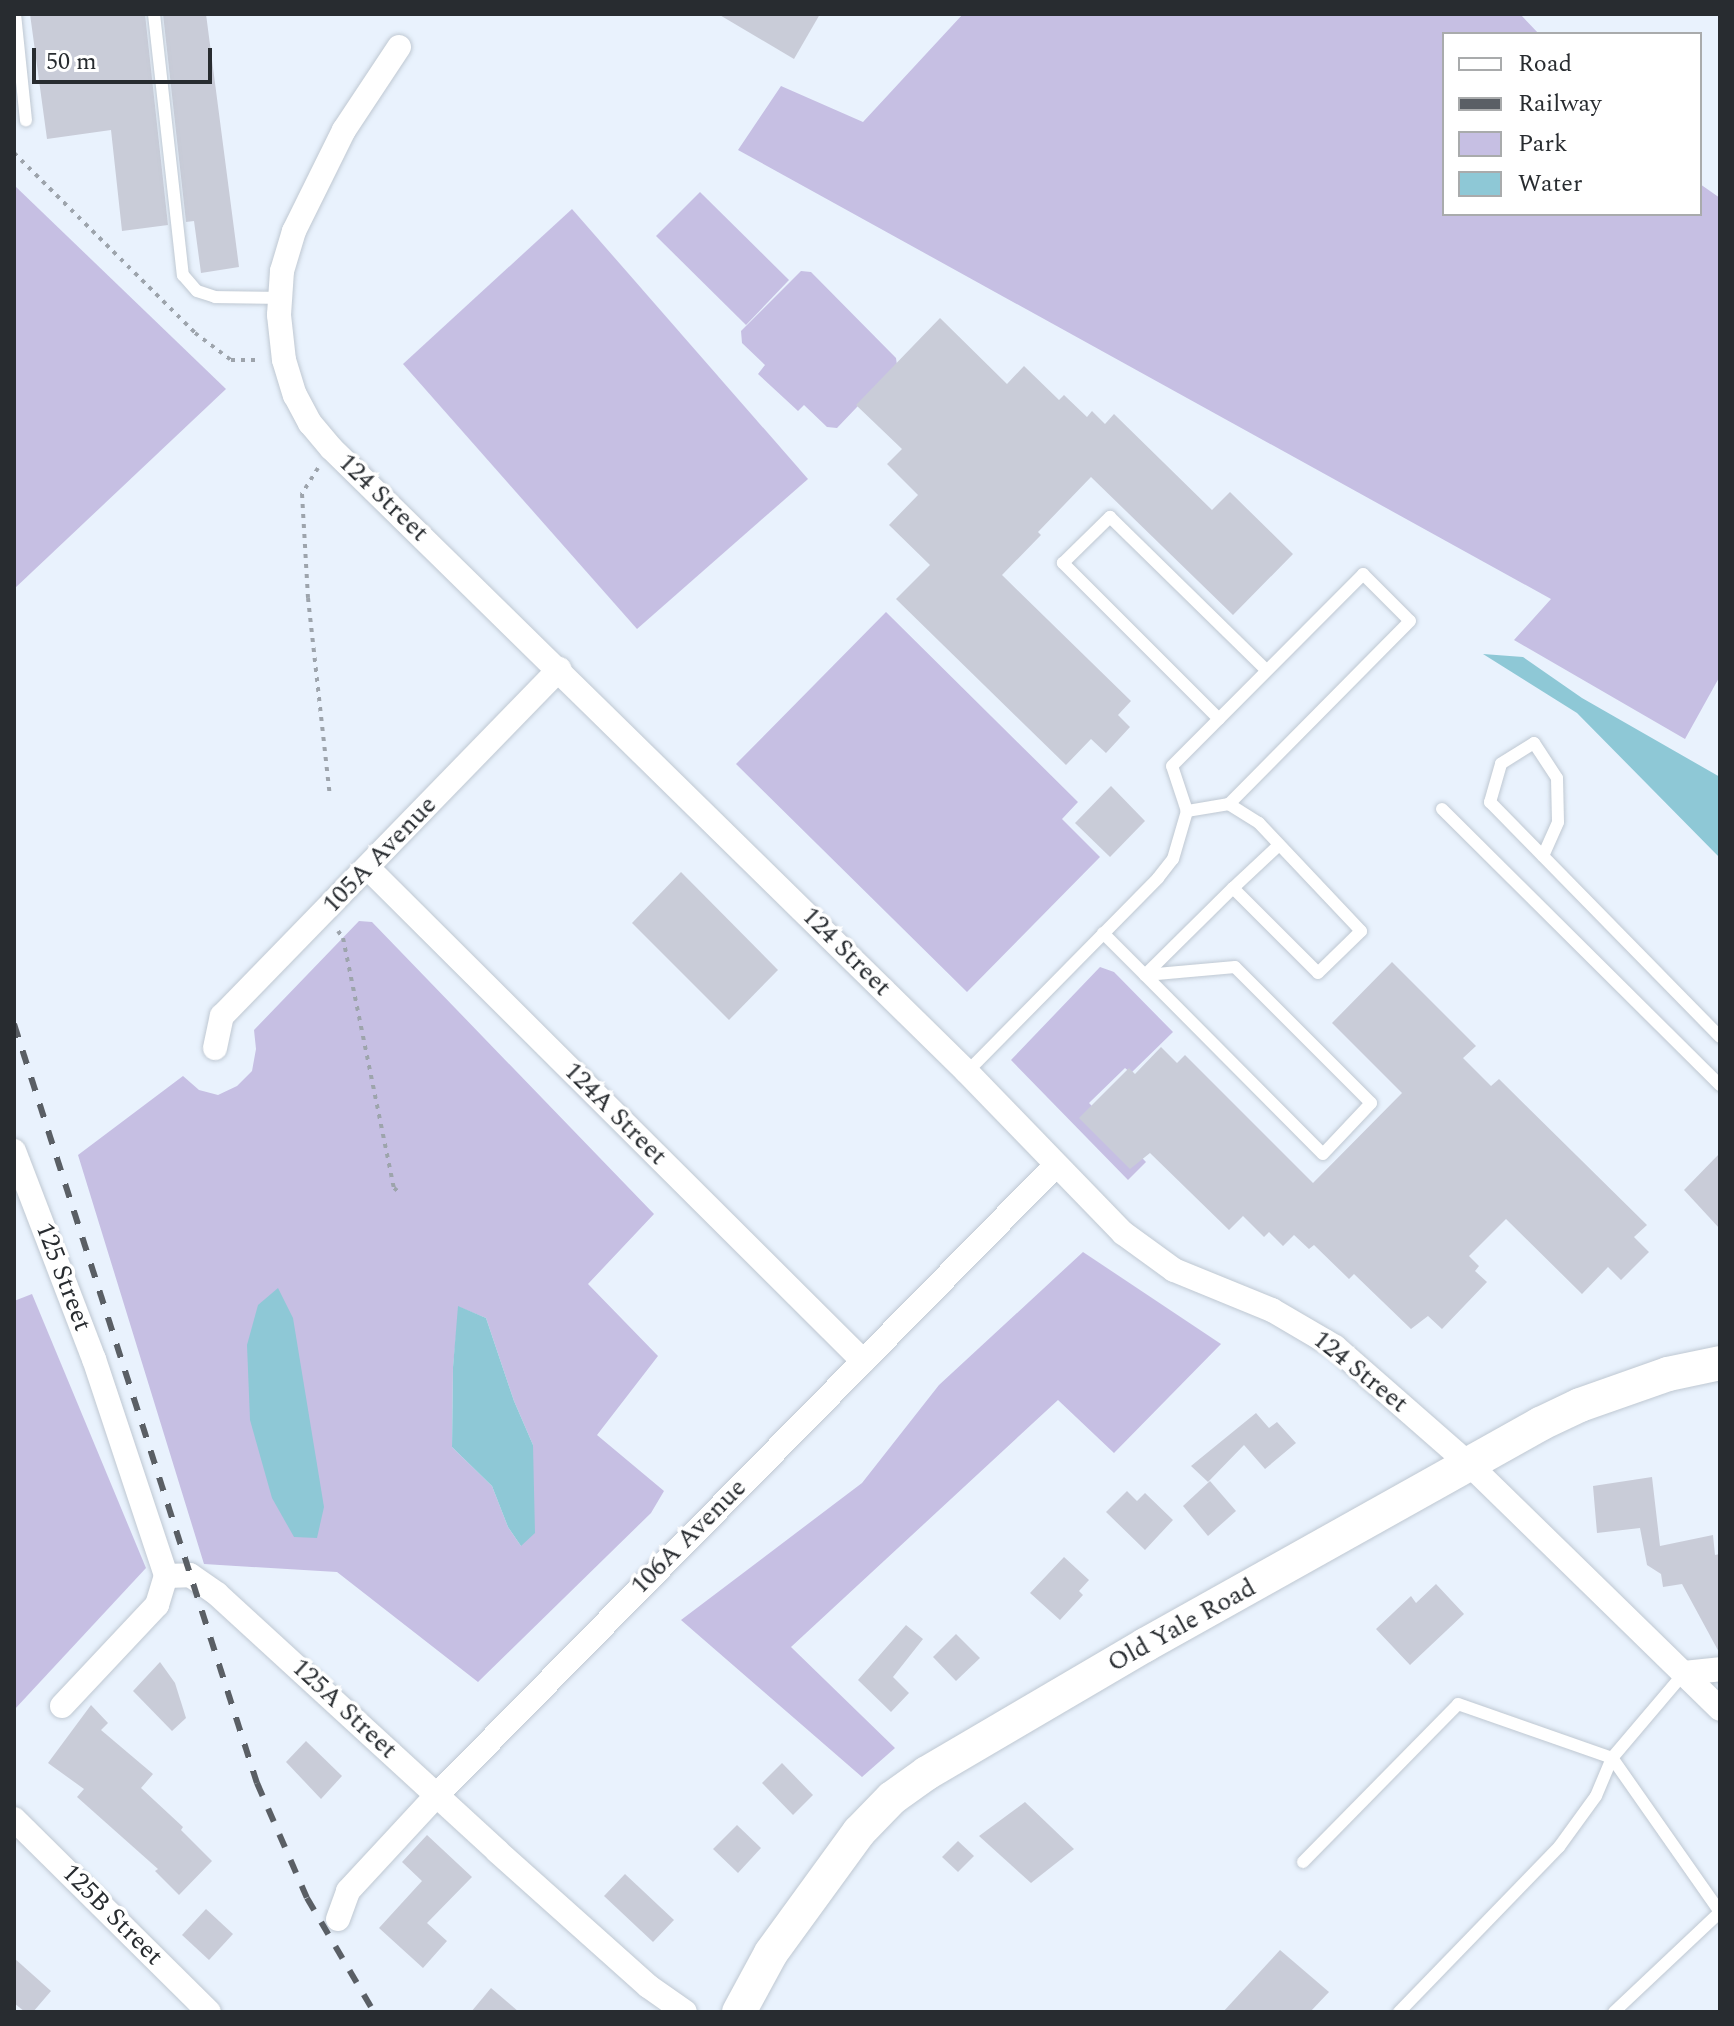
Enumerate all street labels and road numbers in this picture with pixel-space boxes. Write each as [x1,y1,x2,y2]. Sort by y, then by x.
street label: 124 Street [331,447,435,549]
street label: 105A Avenue [316,790,444,920]
street label: 124 Street [795,901,897,1003]
street label: 124A Street [557,1056,673,1172]
street label: 125 Street [28,1218,98,1336]
street label: 124 Street [1306,1324,1414,1420]
street label: 106A Avenue [625,1473,753,1601]
street label: Old Yale Road [1103,1572,1261,1680]
street label: 125A Street [285,1652,403,1766]
street label: 125B Street [55,1858,169,1972]

